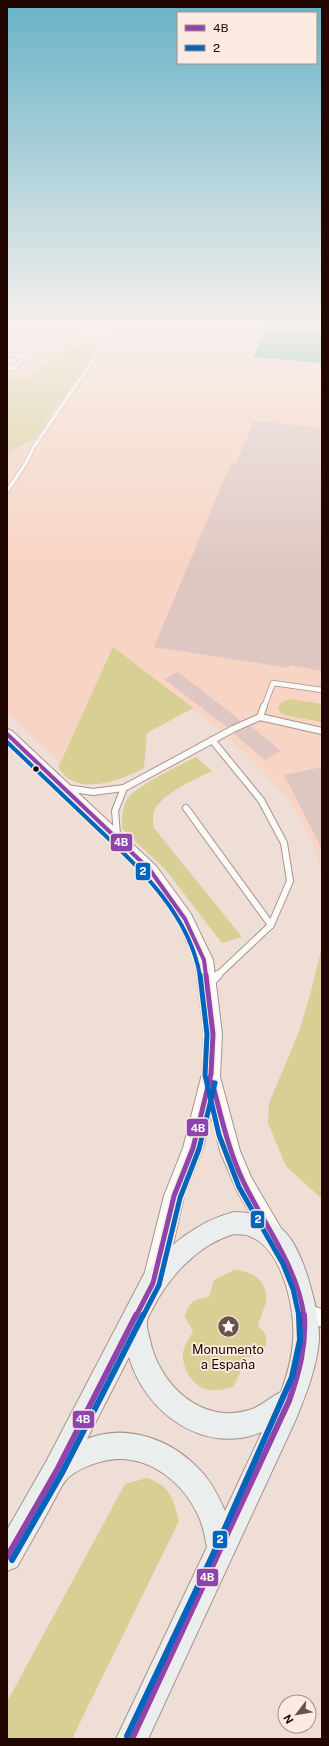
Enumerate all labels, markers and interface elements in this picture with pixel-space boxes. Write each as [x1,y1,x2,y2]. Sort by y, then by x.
legend [177,12,317,64]
text: 4B [213,21,229,35]
text: 2 [213,41,220,55]
unlabelled marker [31,764,41,774]
line badge: 4B [110,833,133,852]
text: 4B [114,836,129,848]
line badge: 2 [135,862,151,881]
text: 2 [140,865,147,877]
line badge: 4B [186,1118,209,1137]
text: 4B [191,1122,206,1134]
line badge: 2 [250,1210,265,1229]
text: 2 [255,1213,262,1225]
place icon: Monumento a España [215,1314,241,1340]
place label: Monumento a España [192,1342,264,1372]
line badge: 4B [72,1410,95,1429]
text: 4B [76,1413,91,1425]
line badge: 2 [212,1530,228,1549]
text: 2 [217,1533,224,1545]
line badge: 4B [196,1568,219,1587]
text: 4B [200,1571,215,1583]
north arrow [277,1694,317,1734]
text: N [281,1712,296,1726]

